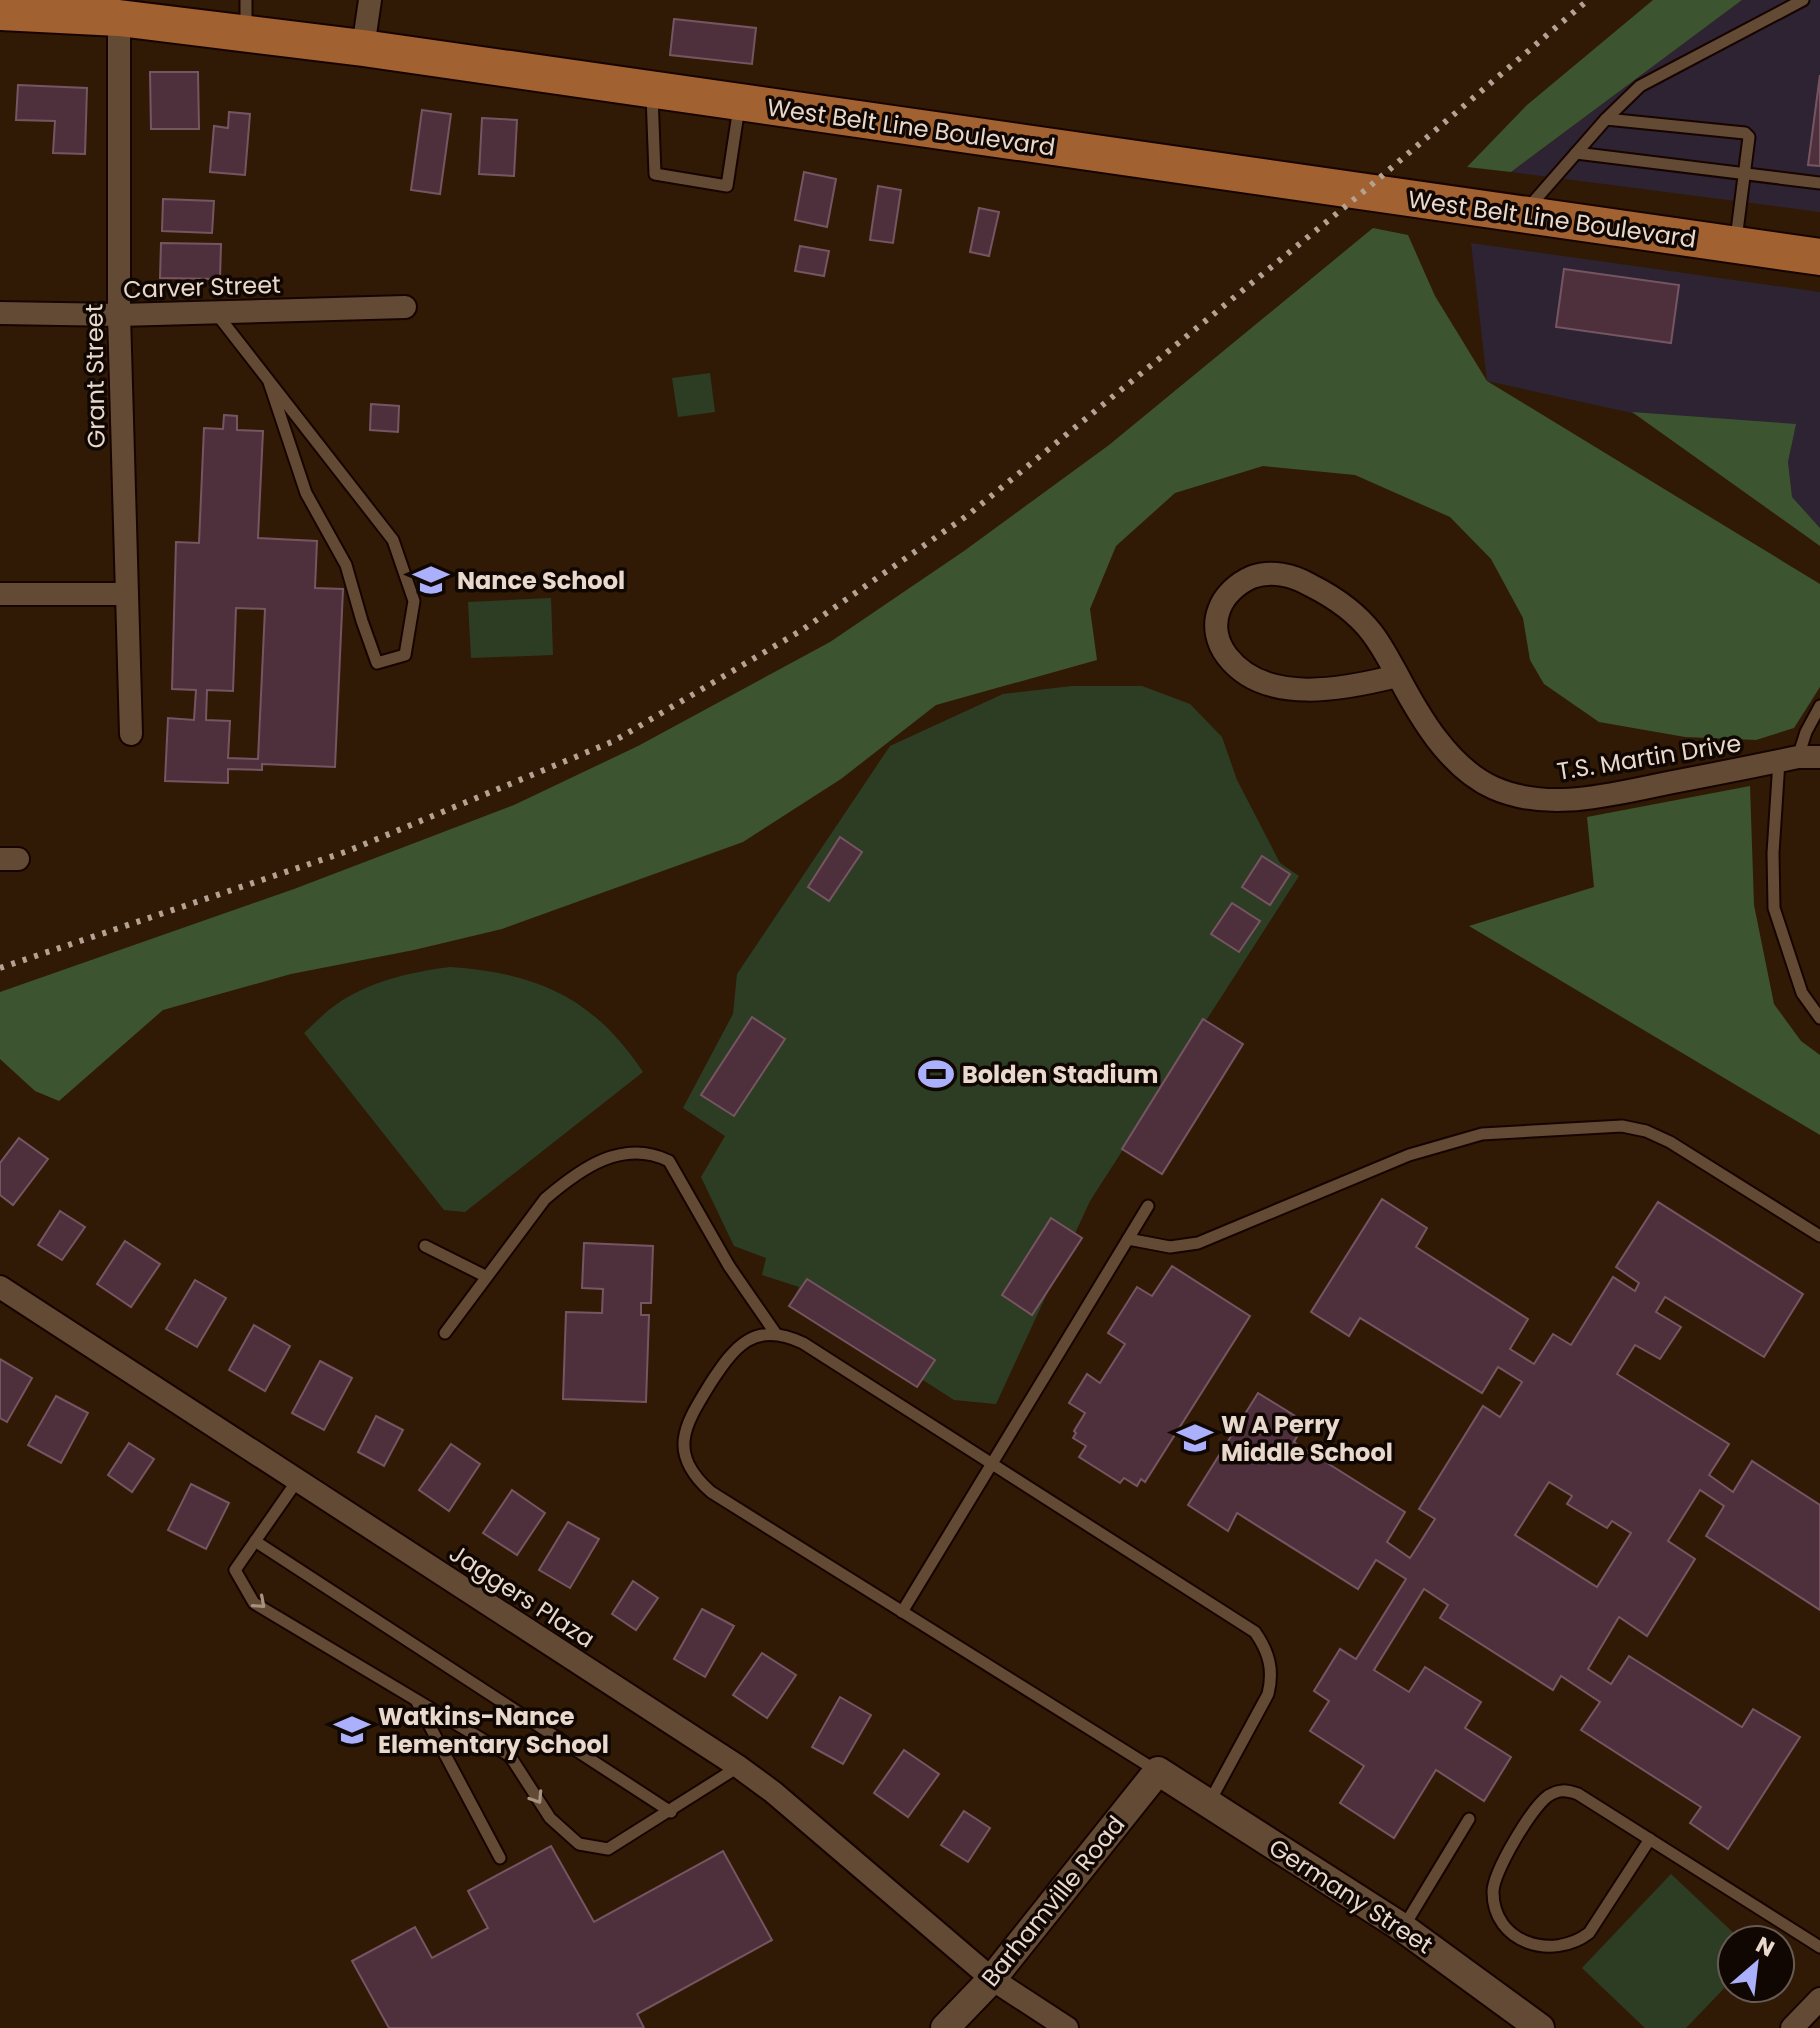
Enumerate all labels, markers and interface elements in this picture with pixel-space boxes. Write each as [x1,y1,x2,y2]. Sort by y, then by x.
street label: West Belt Line Boulevard [765,90,1057,164]
street label: West Belt Line Boulevard [1406,182,1698,256]
street label: Carver Street [123,268,281,306]
street label: Grant Street [77,303,113,449]
school or university icon: Nance School [412,561,450,599]
place label: Nance School [457,564,625,597]
street label: T.S. Martin Drive [1555,726,1743,788]
sports icon: Bolden Stadium [917,1055,955,1093]
place label: Bolden Stadium [962,1058,1158,1091]
place label: W A Perry Middle School [1221,1408,1393,1469]
school or university icon: W A Perry Middle School [1176,1419,1214,1457]
street label: Jaggers Plaza [443,1537,601,1655]
one-way arrow [250,1593,265,1608]
place label: Watkins-Nance Elementary School [378,1700,609,1761]
school or university icon: Watkins-Nance Elementary School [333,1711,371,1749]
one-way arrow [527,1790,542,1804]
street label: Barhamville Road [974,1809,1132,1993]
street label: Germany Street [1263,1831,1439,1961]
north arrow [1716,1924,1796,2004]
text: N [1751,1929,1780,1964]

